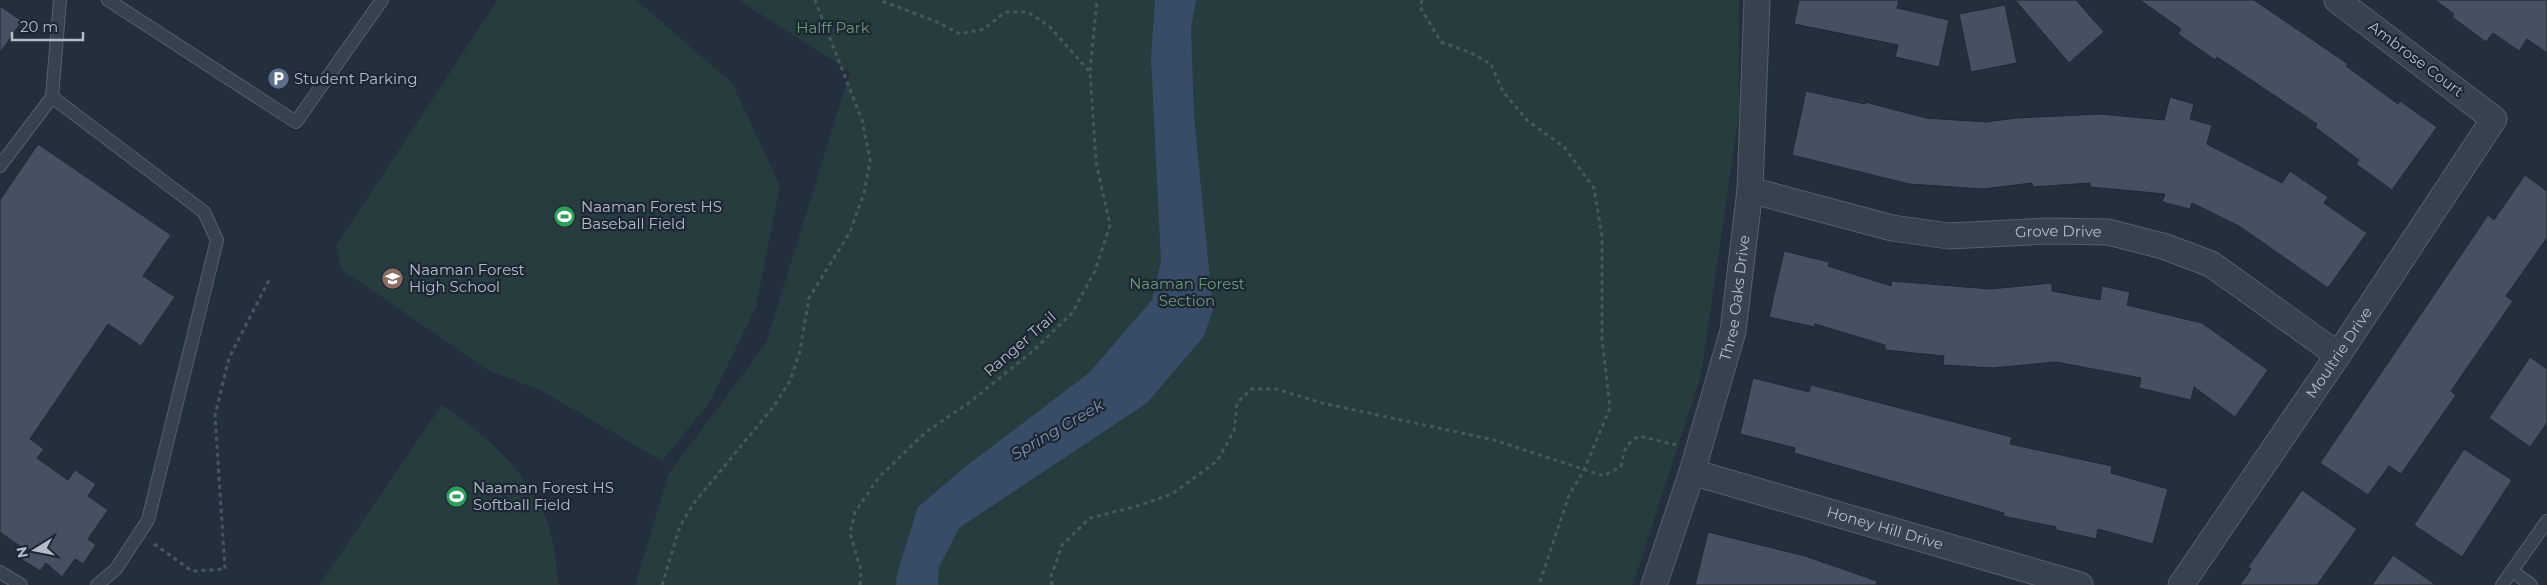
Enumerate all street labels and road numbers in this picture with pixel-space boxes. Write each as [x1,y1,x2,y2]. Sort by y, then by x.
street label: Ambrose Court [2365,17,2468,101]
street label: Grove Drive [2014,221,2102,242]
street label: Three Oaks Drive [1715,234,1754,363]
street label: Moultrie Drive [2301,303,2376,402]
street label: Ranger Trail [980,307,1060,380]
street label: Honey Hill Drive [1825,502,1946,554]

